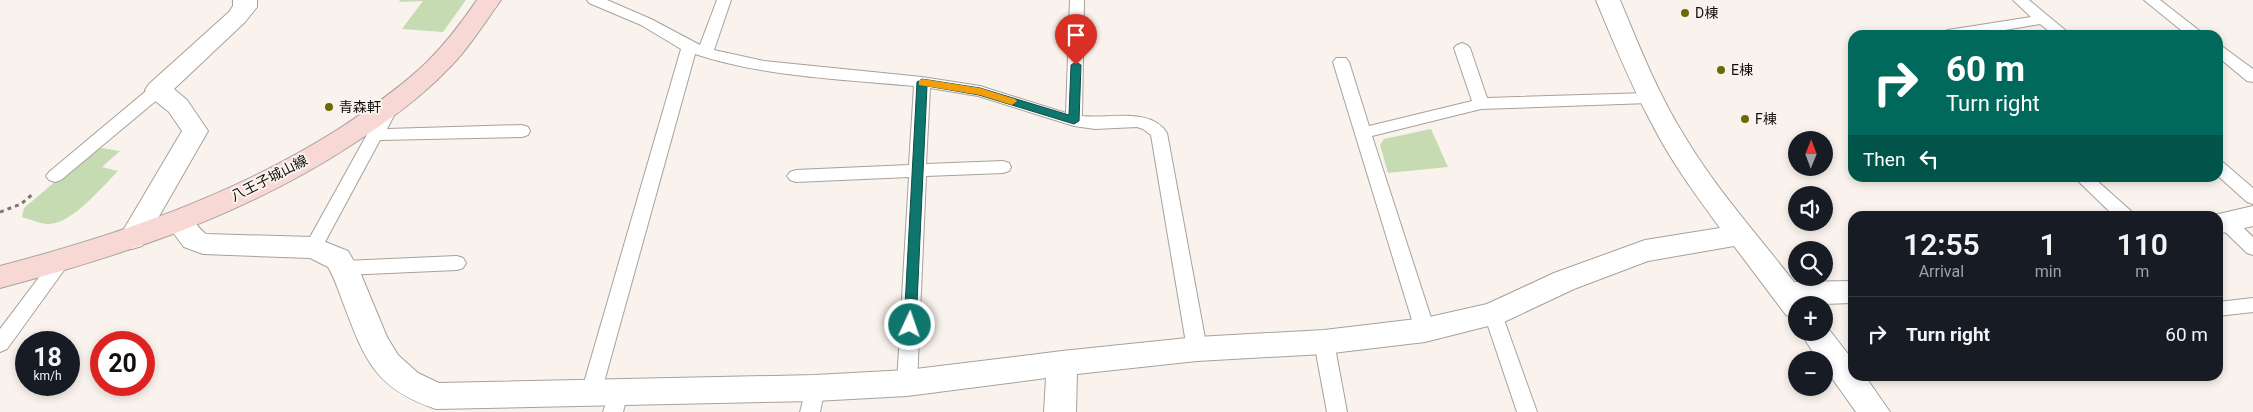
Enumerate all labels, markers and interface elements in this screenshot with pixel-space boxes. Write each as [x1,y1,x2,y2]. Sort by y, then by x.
place label: D棟 [1695,5,1718,21]
marker: D棟 [1679,7,1691,19]
pin [1055,14,1097,65]
icon: arrive [1062,21,1090,49]
text: 60 m [1946,49,2025,90]
icon: right [1863,50,1928,115]
place label: E棟 [1731,62,1753,78]
marker: E棟 [1715,64,1727,76]
text: Turn right [1946,91,2040,116]
place label: 青森軒 [339,99,381,115]
marker: 青森軒 [323,101,335,113]
place label: F棟 [1755,111,1777,127]
marker: F棟 [1739,113,1751,125]
north arrow [1788,131,1832,176]
map controls [1788,131,1833,396]
icon: left [1915,145,1943,173]
text: Then [1863,148,1905,171]
street label: 八王子城山線 [228,152,310,204]
button: sound [1788,186,1833,231]
text: 12:55 [1903,227,1980,262]
text: 1 [2040,227,2057,262]
text: 110 [2117,227,2168,262]
button: search [1788,241,1833,286]
text: Arrival [1919,262,1964,281]
text: min [2035,262,2062,281]
text: m [2135,262,2149,281]
button: + [1788,296,1833,341]
position arrow [883,298,935,350]
icon: right [1863,320,1891,348]
text: Turn right [1906,323,1990,346]
text: 60 m [2165,323,2208,346]
speed limit sign: 20 [90,331,155,396]
text: 18 [33,343,62,372]
button: − [1788,351,1833,396]
text: km/h [33,369,62,383]

